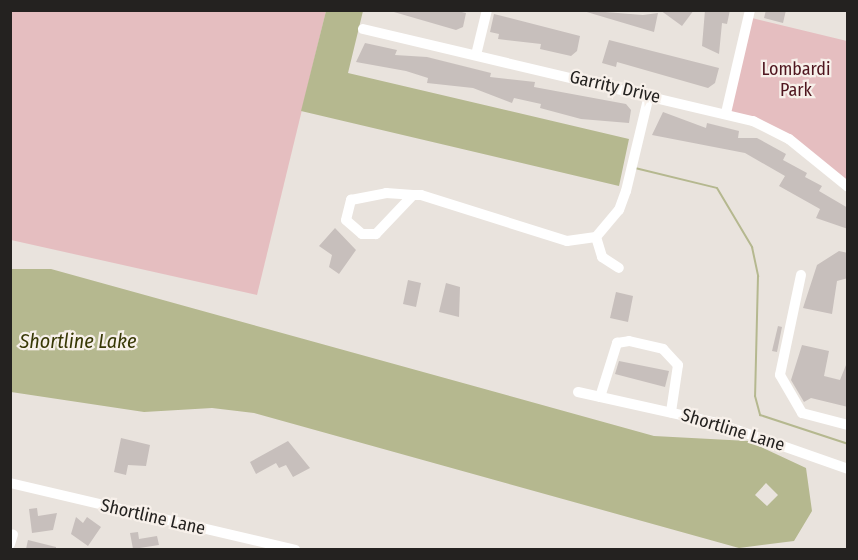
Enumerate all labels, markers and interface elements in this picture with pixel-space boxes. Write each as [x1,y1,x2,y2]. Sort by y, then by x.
park label: Lombardi Park [761,59,831,101]
street label: Garrity Drive [568,66,662,108]
water label: Shortline Lake [20,329,136,353]
street label: Shortline Lane [679,404,787,456]
street label: Shortline Lane [99,494,207,540]

